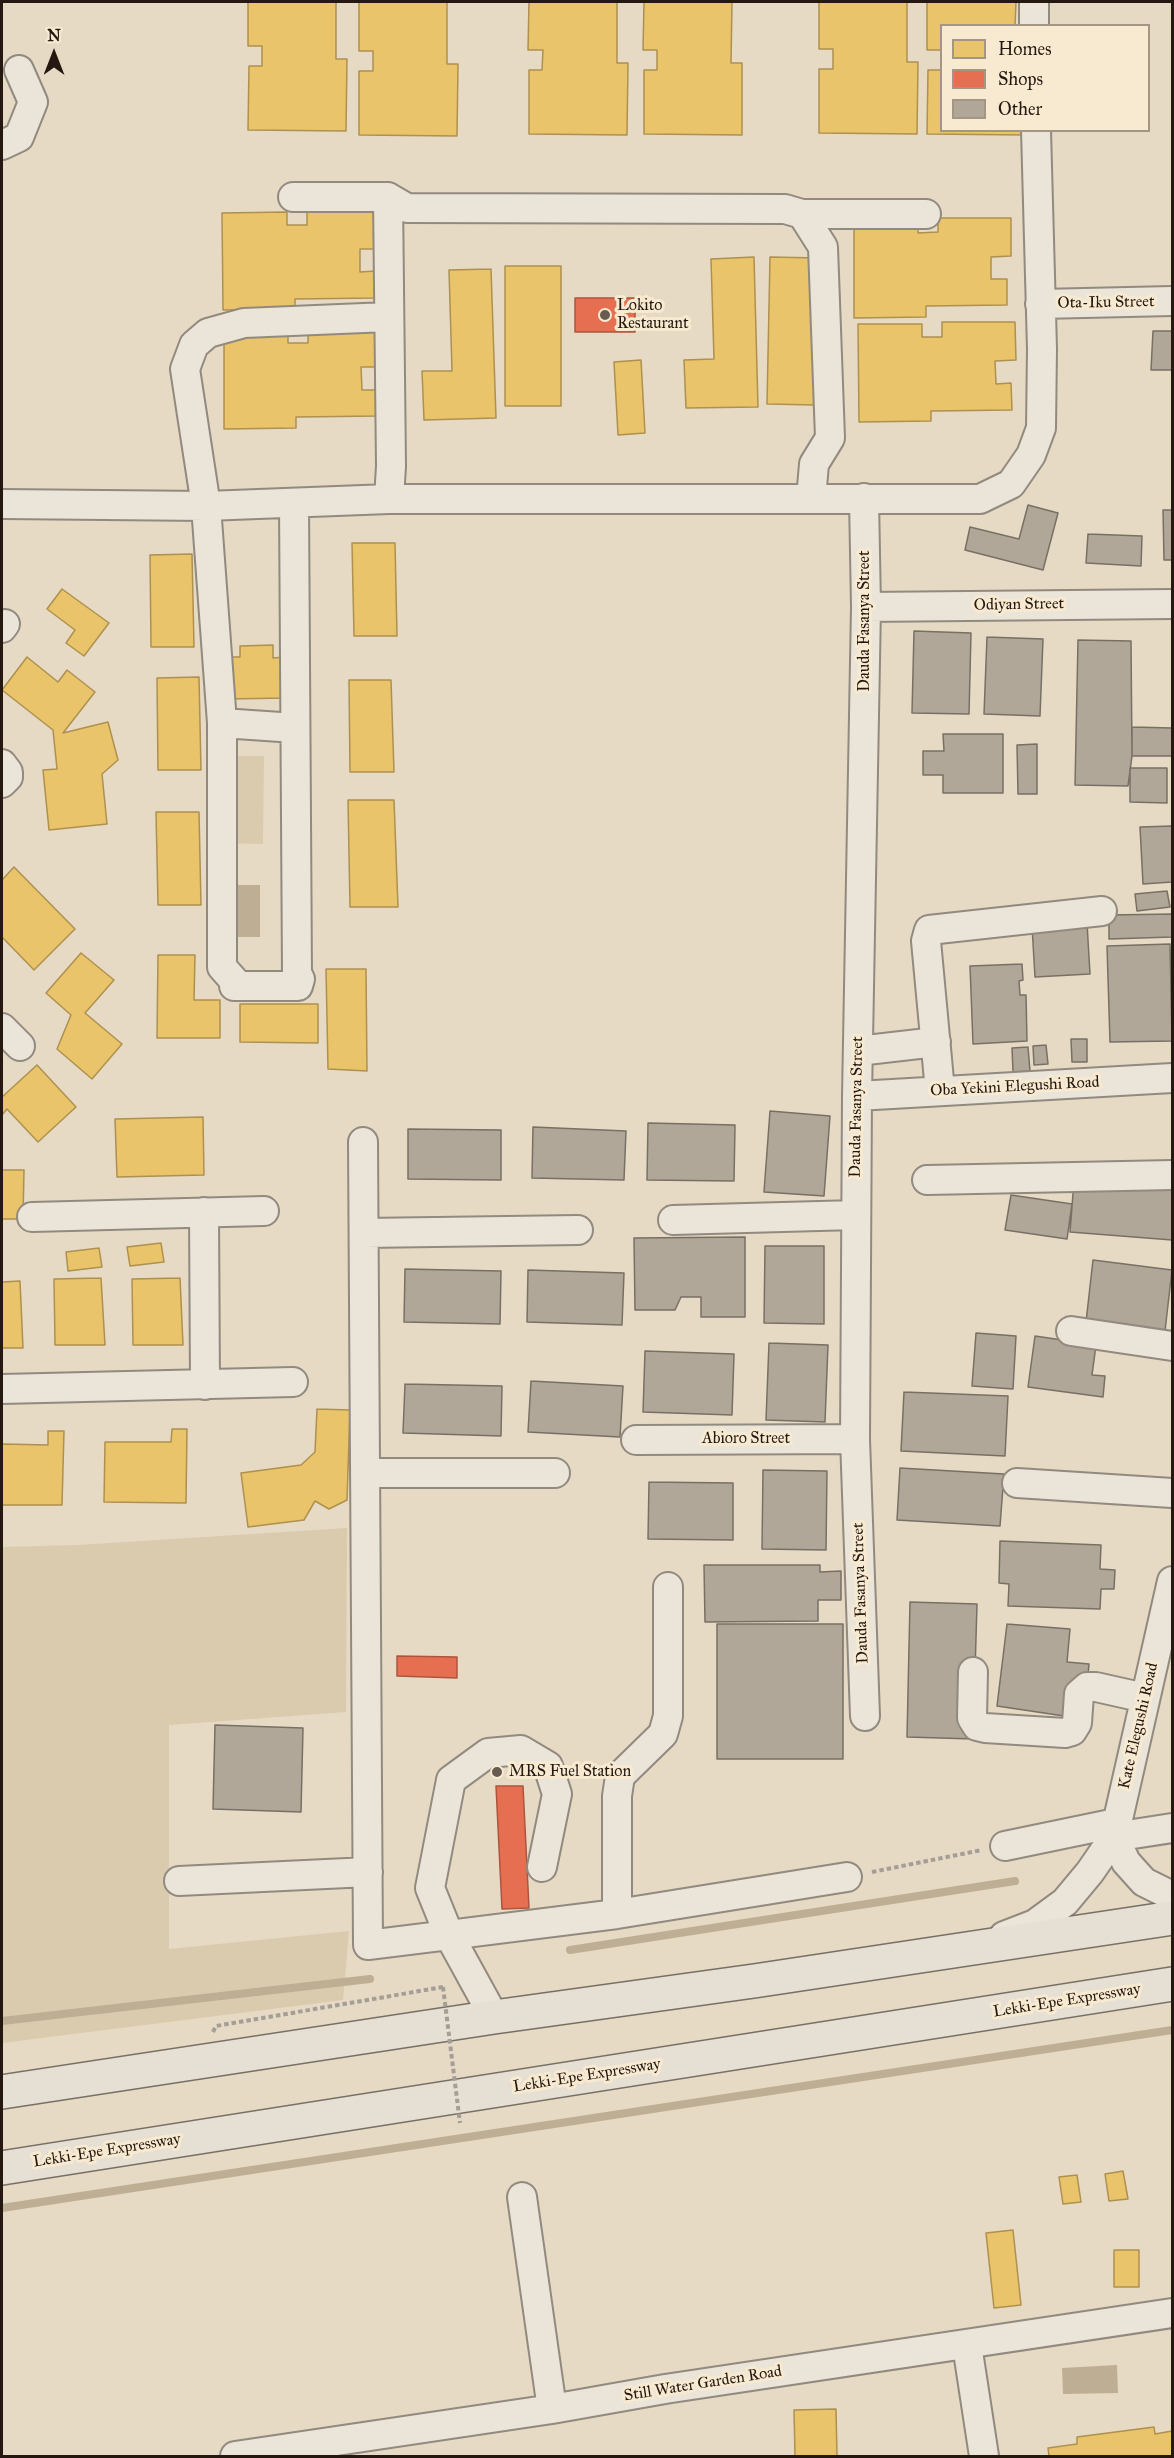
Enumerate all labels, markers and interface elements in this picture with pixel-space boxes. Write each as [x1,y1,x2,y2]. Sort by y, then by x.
north arrow [24,24,84,84]
legend [940,24,1150,132]
text: N [47,26,61,45]
text: Homes [998,38,1052,60]
text: Shops [998,68,1043,90]
text: Other [998,98,1042,120]
street label: Ota-Iku Street [1057,293,1155,313]
place label: Lokito Restaurant [617,296,689,334]
marker: Lokito Restaurant [598,308,612,322]
street label: Dauda Fasanya Street [855,550,875,692]
street label: Odiyan Street [974,595,1064,615]
street label: Dauda Fasanya Street [846,1036,868,1178]
street label: Oba Yekini Elegushi Road [930,1073,1100,1101]
street label: Abioro Street [702,1429,790,1449]
street label: Dauda Fasanya Street [849,1522,873,1664]
street label: Kate Elegushi Road [1115,1661,1163,1791]
place label: MRS Fuel Station [509,1762,631,1782]
marker: MRS Fuel Station [490,1765,504,1779]
street label: Lekki-Epe Expressway [992,1980,1142,2022]
street label: Lekki-Epe Expressway [512,2055,662,2097]
street label: Lekki-Epe Expressway [32,2130,182,2172]
street label: Still Water Garden Road [623,2362,783,2406]

